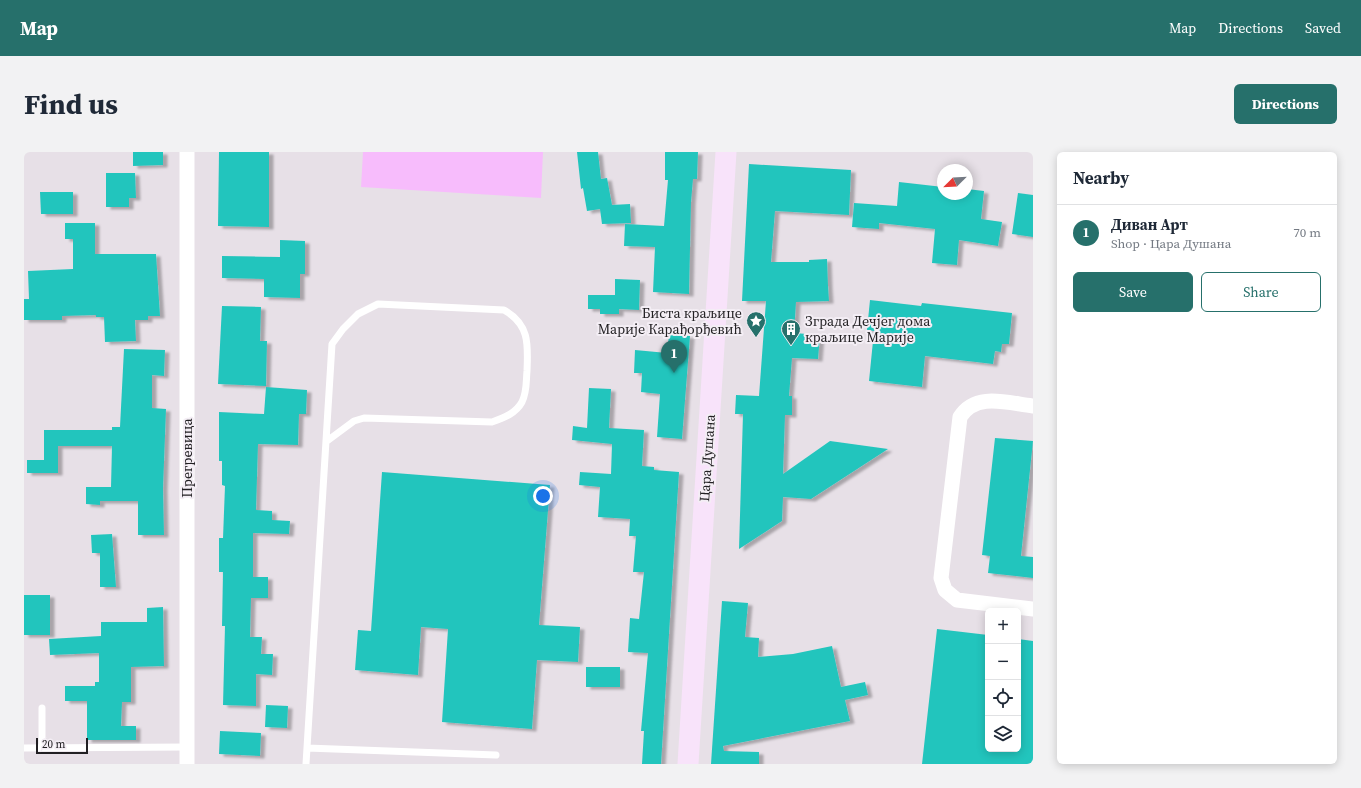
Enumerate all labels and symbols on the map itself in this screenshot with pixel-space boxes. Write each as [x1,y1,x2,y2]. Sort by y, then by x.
north arrow [937,164,973,200]
place label: Биста краљице Марије Карађорђевић [598,303,742,339]
place icon: Биста краљице Марије Карађорђевић [745,310,767,338]
place label: Зграда Дечјег дома краљице Марије [805,311,931,347]
building icon: Зграда Дечјег дома краљице Марије [780,318,802,346]
pin: 1 [661,340,687,373]
street label: Цара Душана [694,413,720,502]
street label: Прегревица [177,417,197,498]
your location [533,486,553,506]
scale bar [36,736,88,755]

